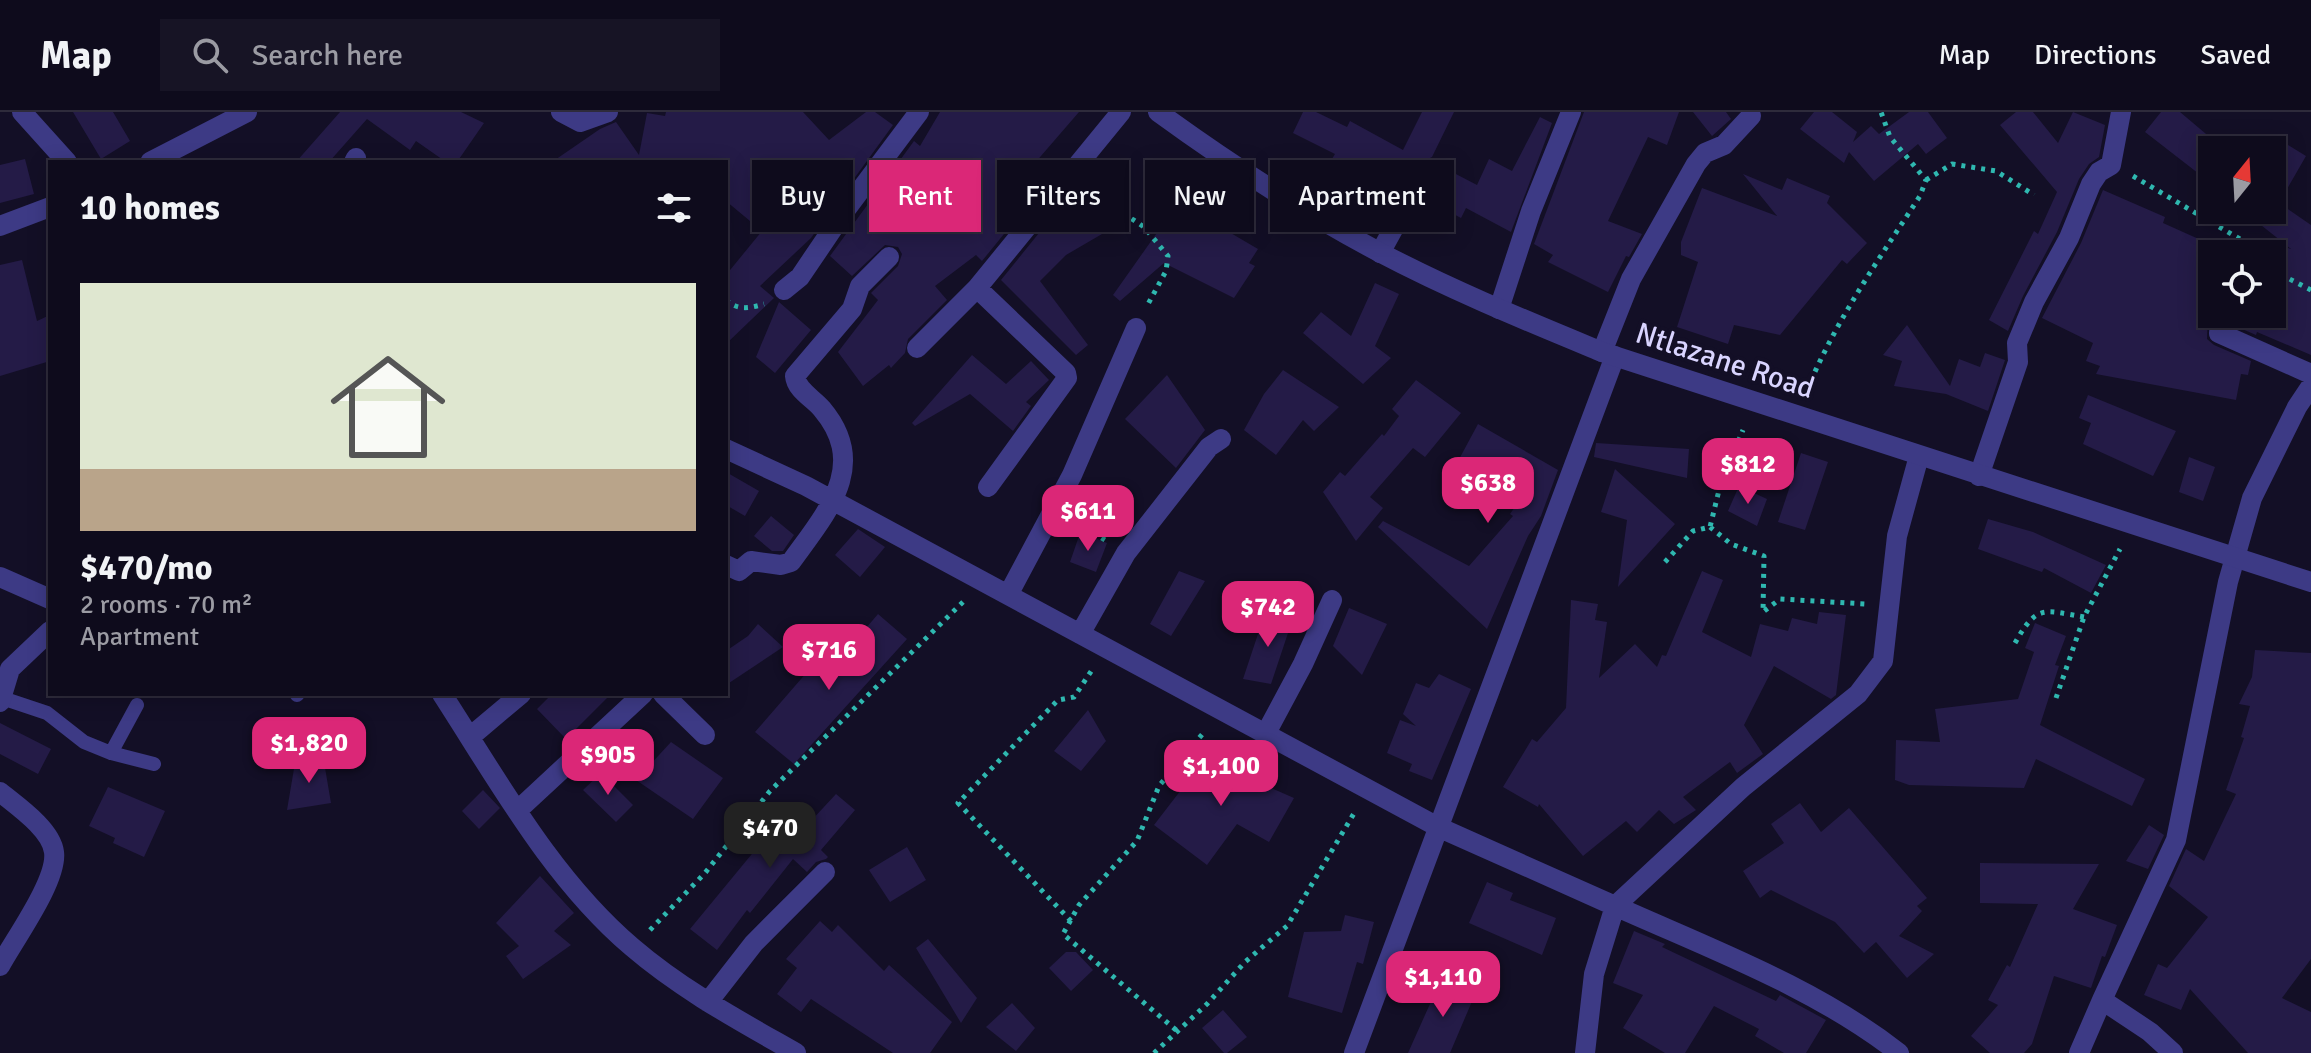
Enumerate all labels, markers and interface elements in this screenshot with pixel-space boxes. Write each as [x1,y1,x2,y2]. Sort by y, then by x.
search box [160,19,720,91]
text: Map [40,32,112,79]
icon: search [188,33,232,77]
text: Search here [252,37,403,74]
text: Map [1938,38,1990,72]
text: Directions [2034,38,2156,72]
text: Saved [2200,38,2271,72]
north arrow [2198,136,2286,224]
map controls [2198,136,2286,328]
chip: Buy [752,160,853,232]
chip: Rent [869,160,981,232]
chip: Filters [997,160,1129,232]
chip: New [1145,160,1254,232]
chip: Apartment [1270,160,1454,232]
icon: filters [652,186,696,230]
text: 10 homes [80,187,220,229]
button: locate [2198,240,2286,328]
street label: Ntlazane Road [1631,315,1819,407]
icon: home [316,335,460,479]
pin: $812 [1701,438,1795,506]
text: $812 [1720,448,1776,480]
pin: $638 [1441,457,1535,525]
text: $638 [1460,467,1516,499]
pin: $611 [1041,485,1135,553]
text: $611 [1060,495,1116,527]
text: $470/mo [80,547,213,589]
pin: $742 [1221,581,1315,649]
text: 2 rooms · 70 m² [80,589,253,621]
text: $742 [1240,591,1296,623]
text: Apartment [80,621,199,653]
pin: $716 [782,624,876,692]
text: $716 [801,634,857,666]
pin: $1,820 [244,717,374,785]
text: $1,820 [270,727,348,759]
pin: $905 [561,729,655,797]
text: $905 [580,739,636,771]
pin: $1,100 [1156,740,1286,808]
text: $1,100 [1182,750,1260,782]
pin: $470 [723,802,817,870]
text: $470 [742,812,798,844]
pin: $1,110 [1378,951,1508,1019]
text: $1,110 [1404,961,1482,993]

